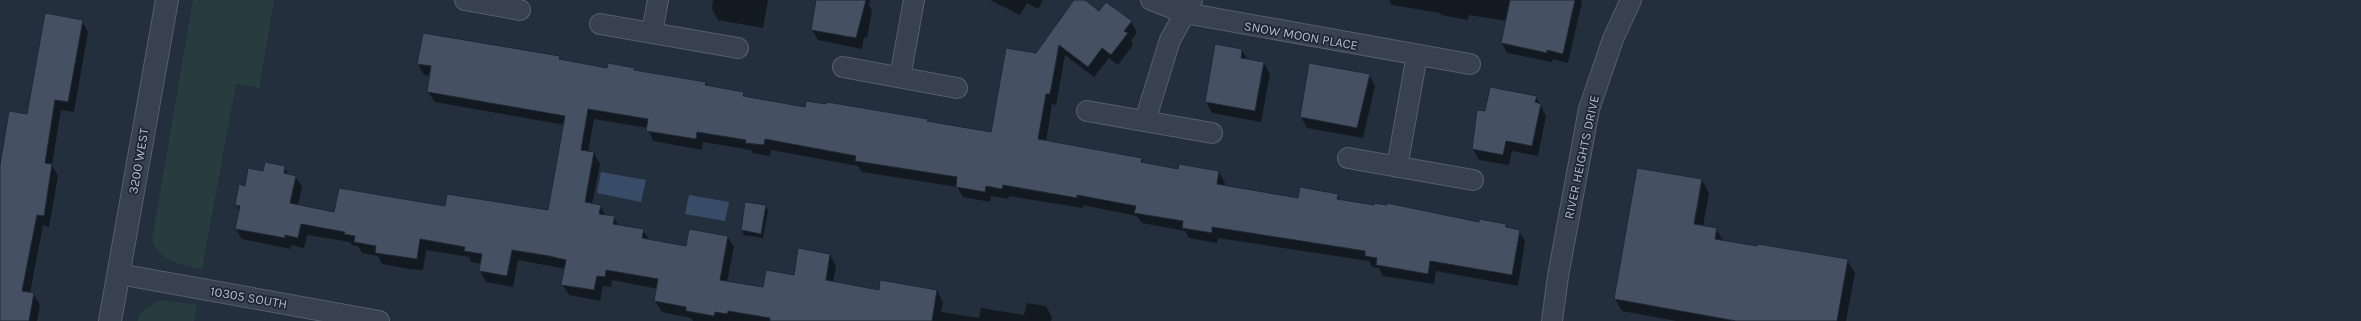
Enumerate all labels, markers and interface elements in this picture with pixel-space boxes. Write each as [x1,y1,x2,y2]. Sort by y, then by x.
street label: SNOW MOON PLACE [1243,18,1359,53]
street label: RIVER HEIGHTS DRIVE [1561,94,1602,220]
street label: 3200 WEST [125,126,152,195]
street label: 10305 SOUTH [209,283,289,312]

